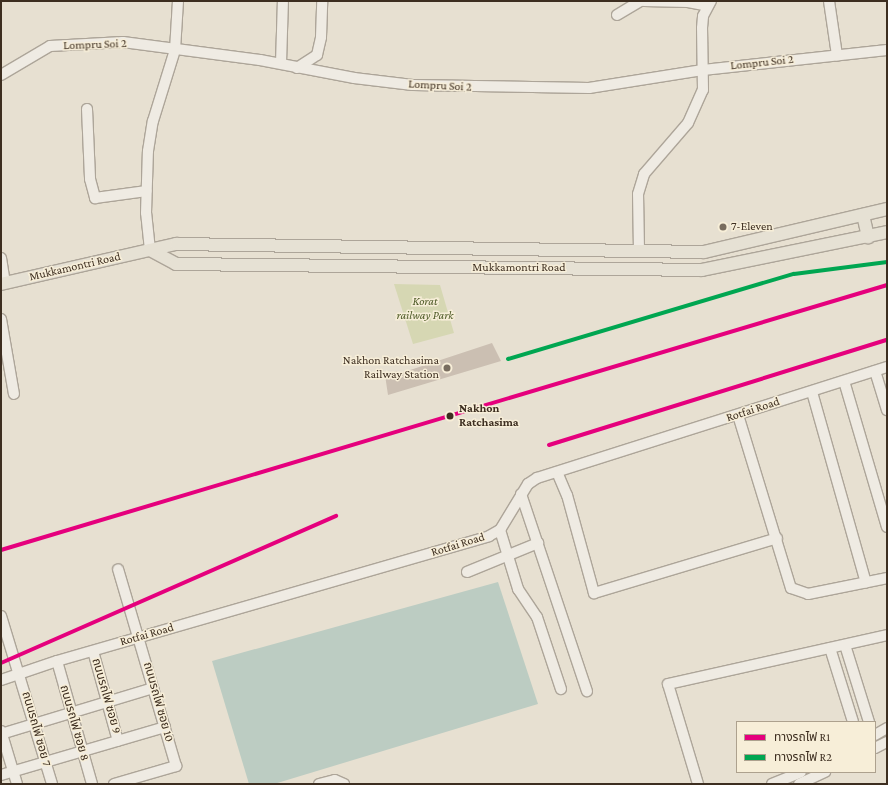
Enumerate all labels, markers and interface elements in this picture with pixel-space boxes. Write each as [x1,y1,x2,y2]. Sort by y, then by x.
street label: Lompru Soi 2 [63,37,127,53]
street label: Lompru Soi 2 [730,53,794,73]
street label: Lompru Soi 2 [408,77,472,95]
place label: 7-Eleven [731,220,773,234]
marker: 7-Eleven [718,222,728,232]
street label: Mukkamontri Road [28,249,122,285]
street label: Mukkamontri Road [472,261,566,275]
park label: Korat railway Park [396,295,454,323]
place label: Nakhon Ratchasima Railway Station [343,354,439,382]
marker: Nakhon Ratchasima Railway Station [442,363,452,373]
street label: Rotfai Road [725,395,781,425]
place label: Nakhon Ratchasima [459,402,519,430]
marker: Nakhon Ratchasima [444,410,456,422]
street label: Rotfai Road [429,530,487,560]
street label: Rotfai Road [118,620,176,650]
street label: ถนนรถไฟ ซอย 9 [88,657,124,735]
street label: ถนนรถไฟ ซอย 10 [140,660,176,744]
street label: ถนนรถไฟ ซอย 8 [56,683,92,763]
street label: ถนนรถไฟ ซอย 7 [18,690,54,768]
legend [736,721,876,773]
text: ทางรถไฟ R1 [774,730,830,744]
text: ทางรถไฟ R2 [774,750,832,764]

